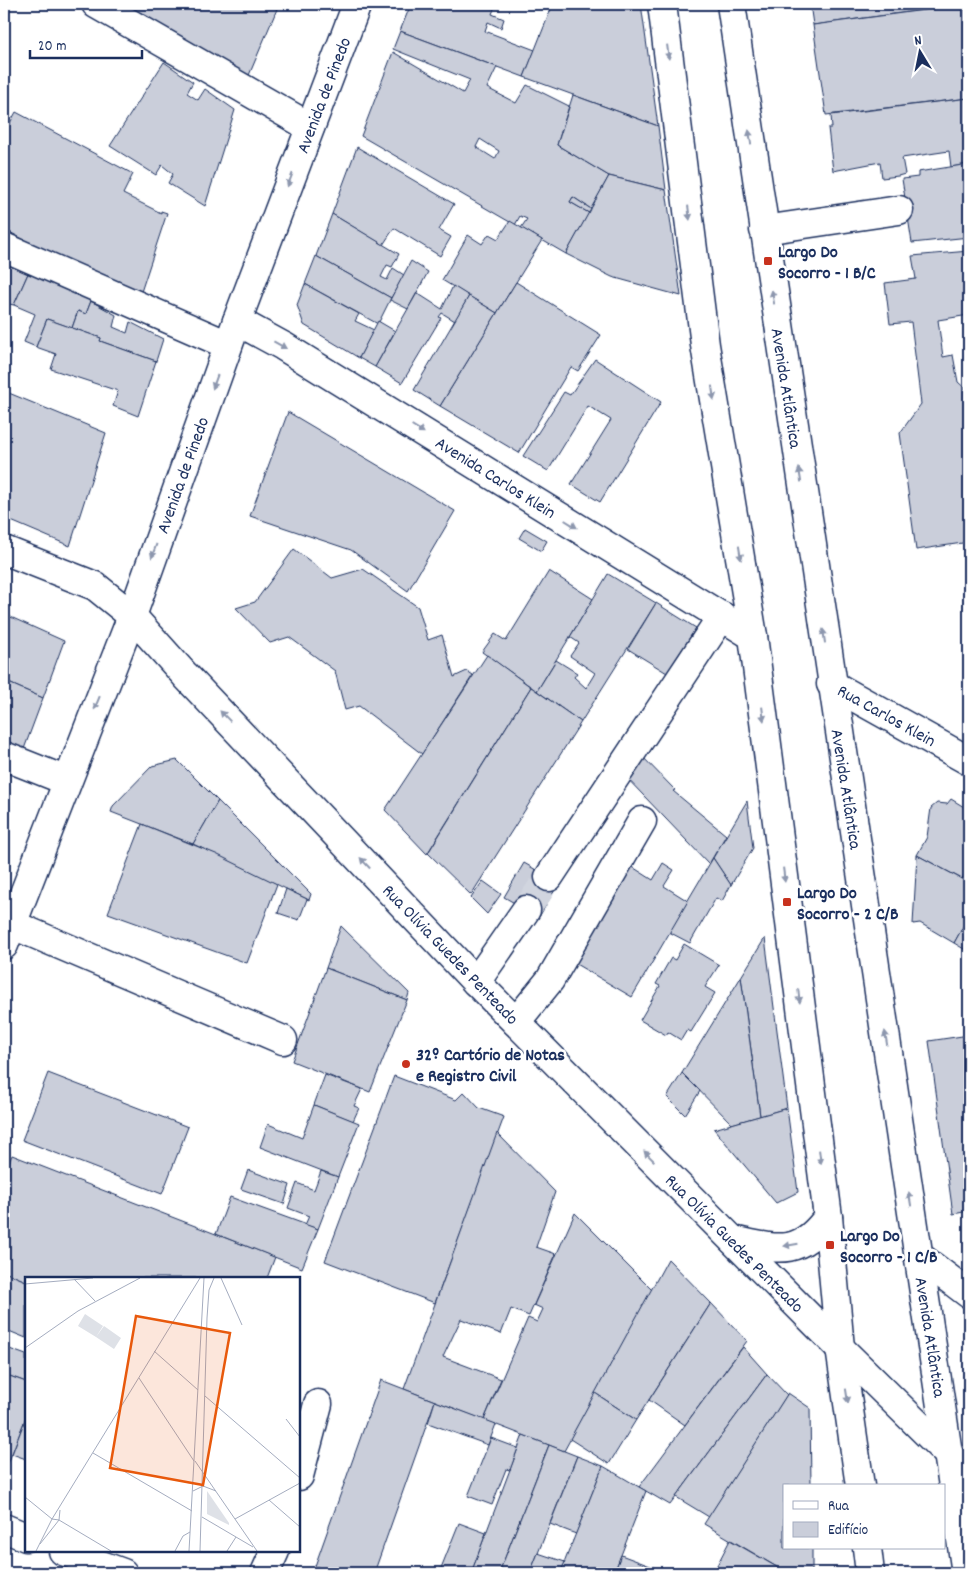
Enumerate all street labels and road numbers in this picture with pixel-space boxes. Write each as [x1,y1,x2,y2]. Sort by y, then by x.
street label: Avenida de Pinedo [292,34,359,158]
street label: Avenida Atlântica [763,326,806,451]
street label: Avenida de Pinedo [152,414,217,538]
street label: Avenida Carlos Klein [430,432,560,526]
street label: Rua Carlos Klein [832,680,940,755]
street label: Avenida Atlântica [823,727,866,852]
street label: Rua Olívia Guedes Penteado [375,880,523,1032]
street label: Rua Olívia Guedes Penteado [658,1170,808,1320]
street label: Avenida Atlântica [907,1275,950,1400]

